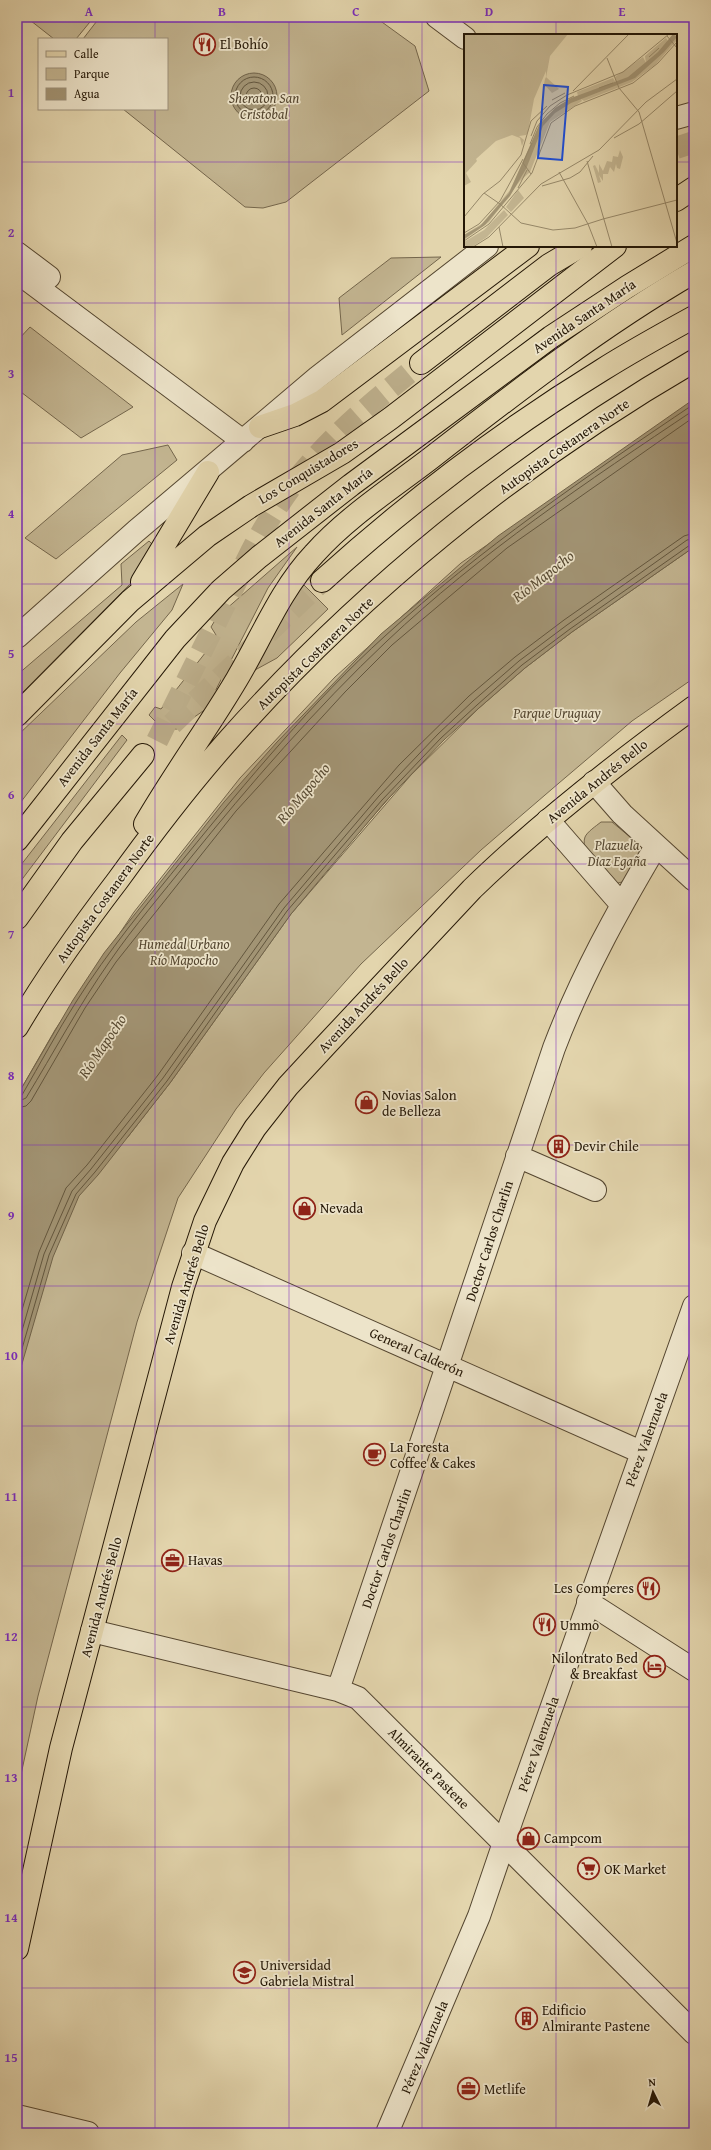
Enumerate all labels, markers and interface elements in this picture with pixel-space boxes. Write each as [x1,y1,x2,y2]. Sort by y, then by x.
text: A [85,2,94,21]
text: B [218,2,226,21]
text: C [352,2,360,21]
text: D [485,2,493,21]
text: E [619,2,626,21]
restaurant icon: El Bohío [192,31,218,57]
place label: El Bohío [220,34,268,54]
inset map [464,34,677,247]
legend [38,38,168,110]
text: Calle [74,45,99,62]
text: Parque [74,65,110,82]
text: 1 [8,83,14,102]
text: Agua [74,85,100,102]
park label: Sheraton San Cristobal [229,88,299,124]
text: 2 [8,223,15,242]
street label: Avenida Santa María [529,274,640,358]
text: 3 [8,364,14,383]
street label: Autopista Costanera Norte [495,393,634,499]
street label: Los Conquistadores [254,433,362,509]
street label: Avenida Santa María [269,462,377,552]
text: 4 [8,504,15,523]
water label: Río Mapocho [507,545,579,607]
street label: Autopista Costanera Norte [252,592,378,714]
text: 5 [8,644,15,663]
street label: Avenida Santa María [52,683,142,791]
park label: Parque Uruguay [512,703,601,723]
street label: Avenida Andrés Bello [542,734,652,828]
water label: Río Mapocho [271,758,335,828]
text: 6 [8,785,15,804]
street label: Autopista Costanera Norte [51,829,159,967]
park label: Plazuela Diaz Egaña [587,835,647,871]
text: 7 [8,925,15,944]
park label: Humedal Urbano Río Mapocho [137,934,230,970]
street label: Avenida Andrés Bello [313,953,413,1057]
water label: Río Mapocho [72,1009,131,1083]
text: 8 [8,1066,15,1085]
place label: Novias Salon de Belleza [382,1085,457,1121]
shop icon: Novias Salon de Belleza [353,1090,379,1116]
building icon: Devir Chile [545,1133,571,1159]
place label: Devir Chile [574,1136,639,1156]
street label: Doctor Carlos Charlin [460,1178,518,1304]
shop icon: Nevada [291,1195,317,1221]
place label: Nevada [320,1198,364,1218]
text: 9 [8,1206,15,1225]
street label: Avenida Andrés Bello [158,1222,214,1346]
street label: General Calderón [367,1322,468,1382]
text: 10 [4,1346,18,1365]
street label: Pérez Valenzuela [620,1388,673,1489]
place label: La Foresta Coffee & Cakes [390,1437,476,1473]
cafe icon: La Foresta Coffee & Cakes [362,1442,388,1468]
street label: Doctor Carlos Charlin [356,1485,416,1611]
text: 11 [4,1487,18,1506]
street label: Avenida Andrés Bello [75,1534,127,1660]
office icon: Havas [159,1547,185,1573]
place label: Havas [188,1550,223,1570]
restaurant icon: Les Comperes [636,1575,662,1601]
place label: Les Comperes [554,1578,634,1598]
restaurant icon: Ummo [532,1612,558,1638]
place label: Ummo [560,1615,599,1635]
text: 12 [4,1627,18,1646]
place label: Nilontrato Bed & Breakfast [552,1648,639,1684]
hotel icon: Nilontrato Bed & Breakfast [641,1653,667,1679]
street label: Pérez Valenzuela [512,1693,564,1794]
street label: Almirante Pastene [384,1723,475,1814]
text: 13 [4,1768,18,1787]
shop icon: Campcom [515,1825,541,1851]
place label: Campcom [544,1828,603,1848]
supermarket icon: OK Market [576,1856,602,1882]
place label: OK Market [604,1859,666,1879]
text: 14 [4,1908,18,1927]
place label: Universidad Gabriela Mistral [260,1955,354,1991]
school or university icon: Universidad Gabriela Mistral [231,1960,257,1986]
street label: Pérez Valenzuela [395,1997,453,2097]
place label: Edificio Almirante Pastene [542,2000,651,2036]
building icon: Edificio Almirante Pastene [514,2005,540,2031]
text: 15 [4,2048,18,2067]
north arrow [633,2072,673,2112]
text: N [648,2074,657,2090]
office icon: Metlife [455,2076,481,2102]
place label: Metlife [484,2079,526,2099]

